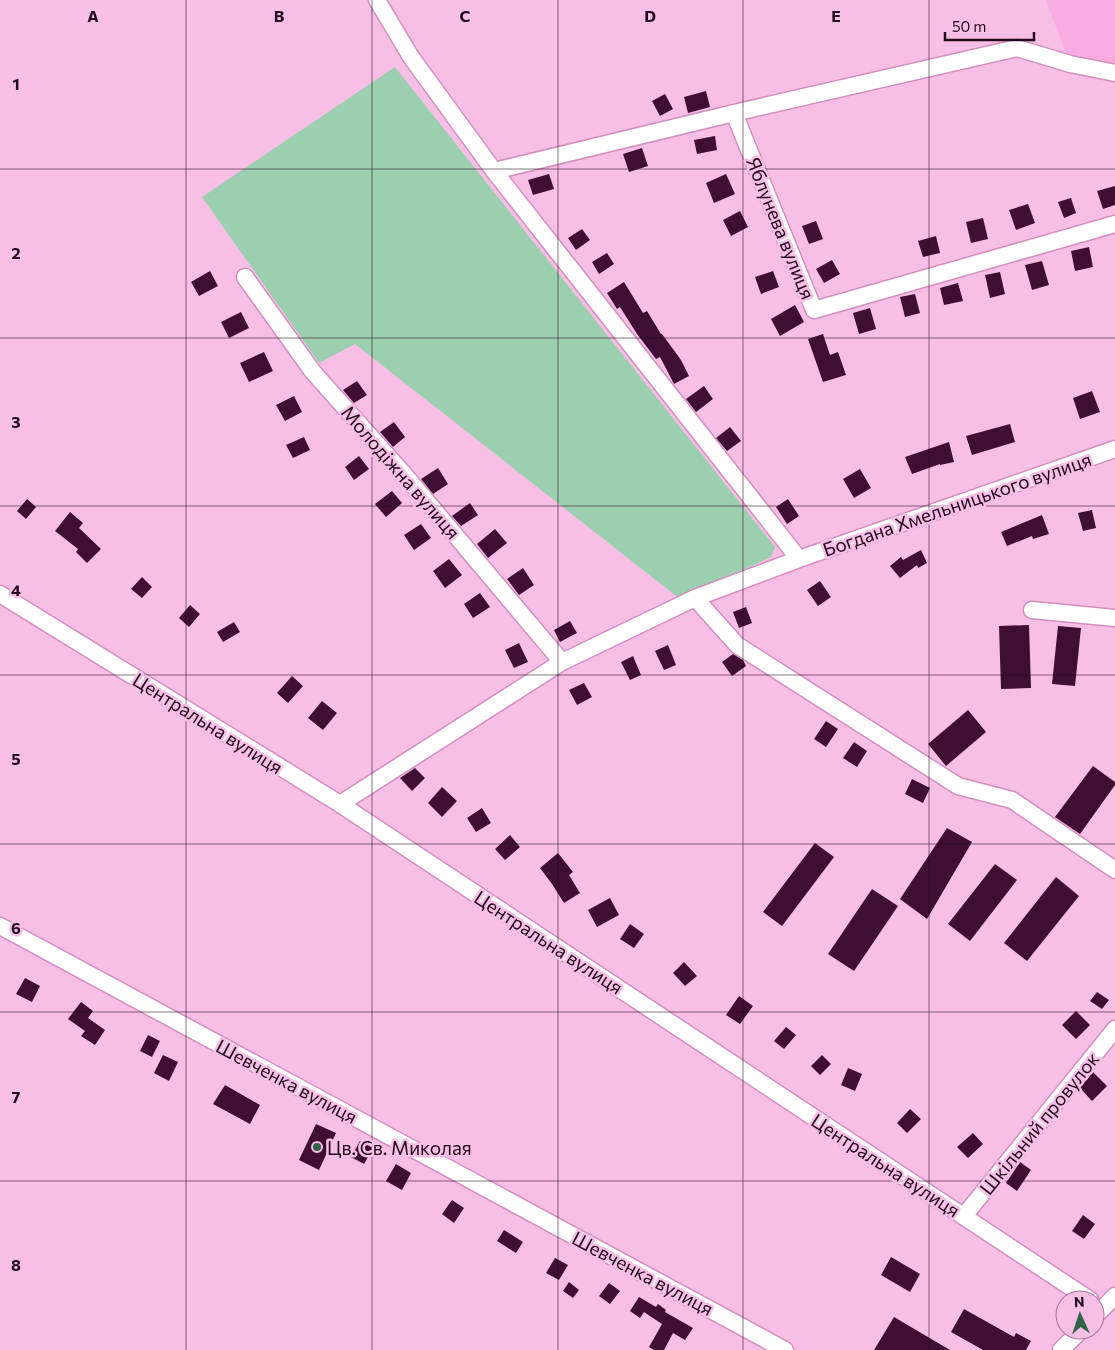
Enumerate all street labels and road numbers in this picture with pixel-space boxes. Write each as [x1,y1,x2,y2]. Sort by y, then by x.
street label: Яблунева вулиця [742,153,820,303]
street label: Молодіжна вулиця [337,401,465,543]
street label: Богдана Хмельницького вулиця [820,447,1094,561]
street label: Центральна вулиця [129,668,287,778]
street label: Центральна вулиця [470,885,628,999]
street label: Шевченка вулиця [212,1034,362,1128]
street label: Шкільний провулок [974,1047,1104,1199]
street label: Центральна вулиця [807,1108,965,1222]
street label: Шевченка вулиця [568,1226,718,1320]

